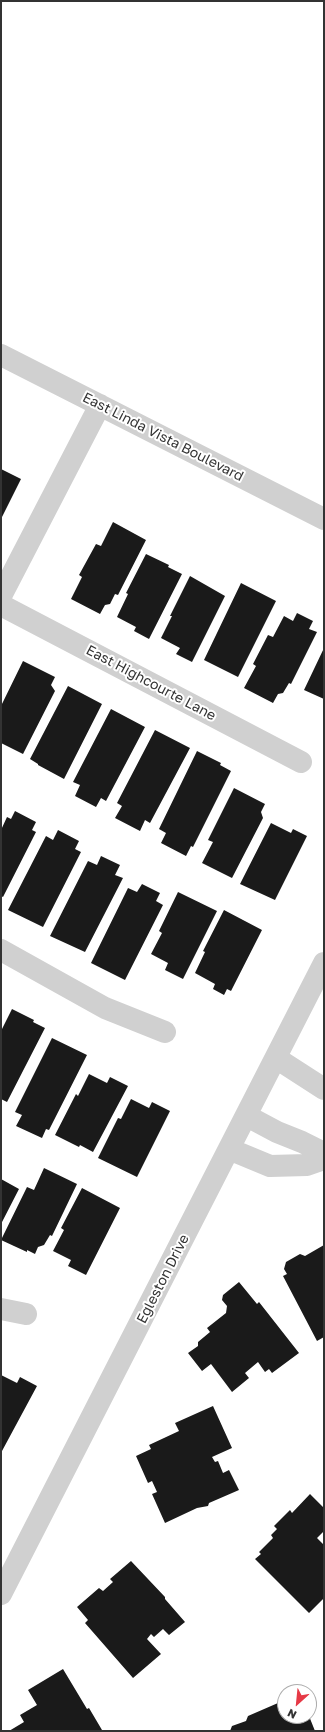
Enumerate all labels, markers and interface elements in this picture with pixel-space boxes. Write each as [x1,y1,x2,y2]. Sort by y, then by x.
street label: East Linda Vista Boulevard [80,389,246,485]
street label: East Highcourte Lane [83,642,219,724]
street label: Egleston Drive [133,1232,193,1326]
north arrow [277,1684,317,1724]
text: N [285,1707,298,1722]

